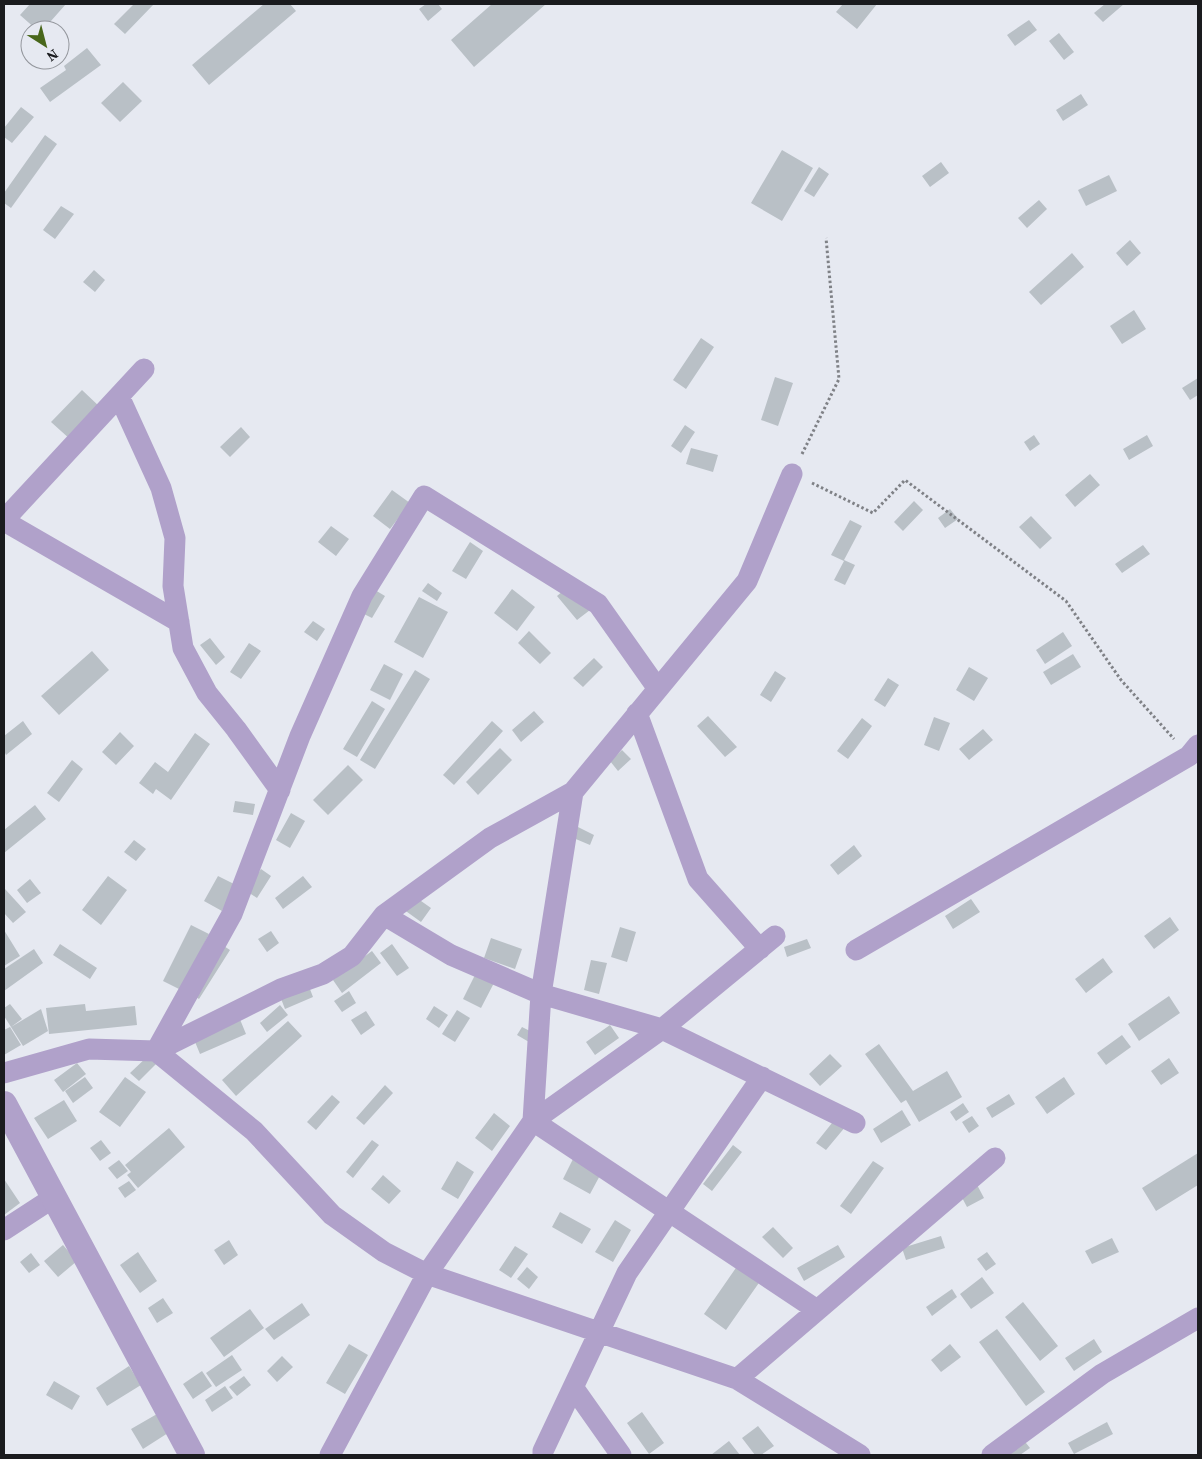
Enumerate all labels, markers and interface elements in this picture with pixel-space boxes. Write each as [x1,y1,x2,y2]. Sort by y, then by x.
north arrow [20,20,70,70]
text: N [43,44,63,67]

